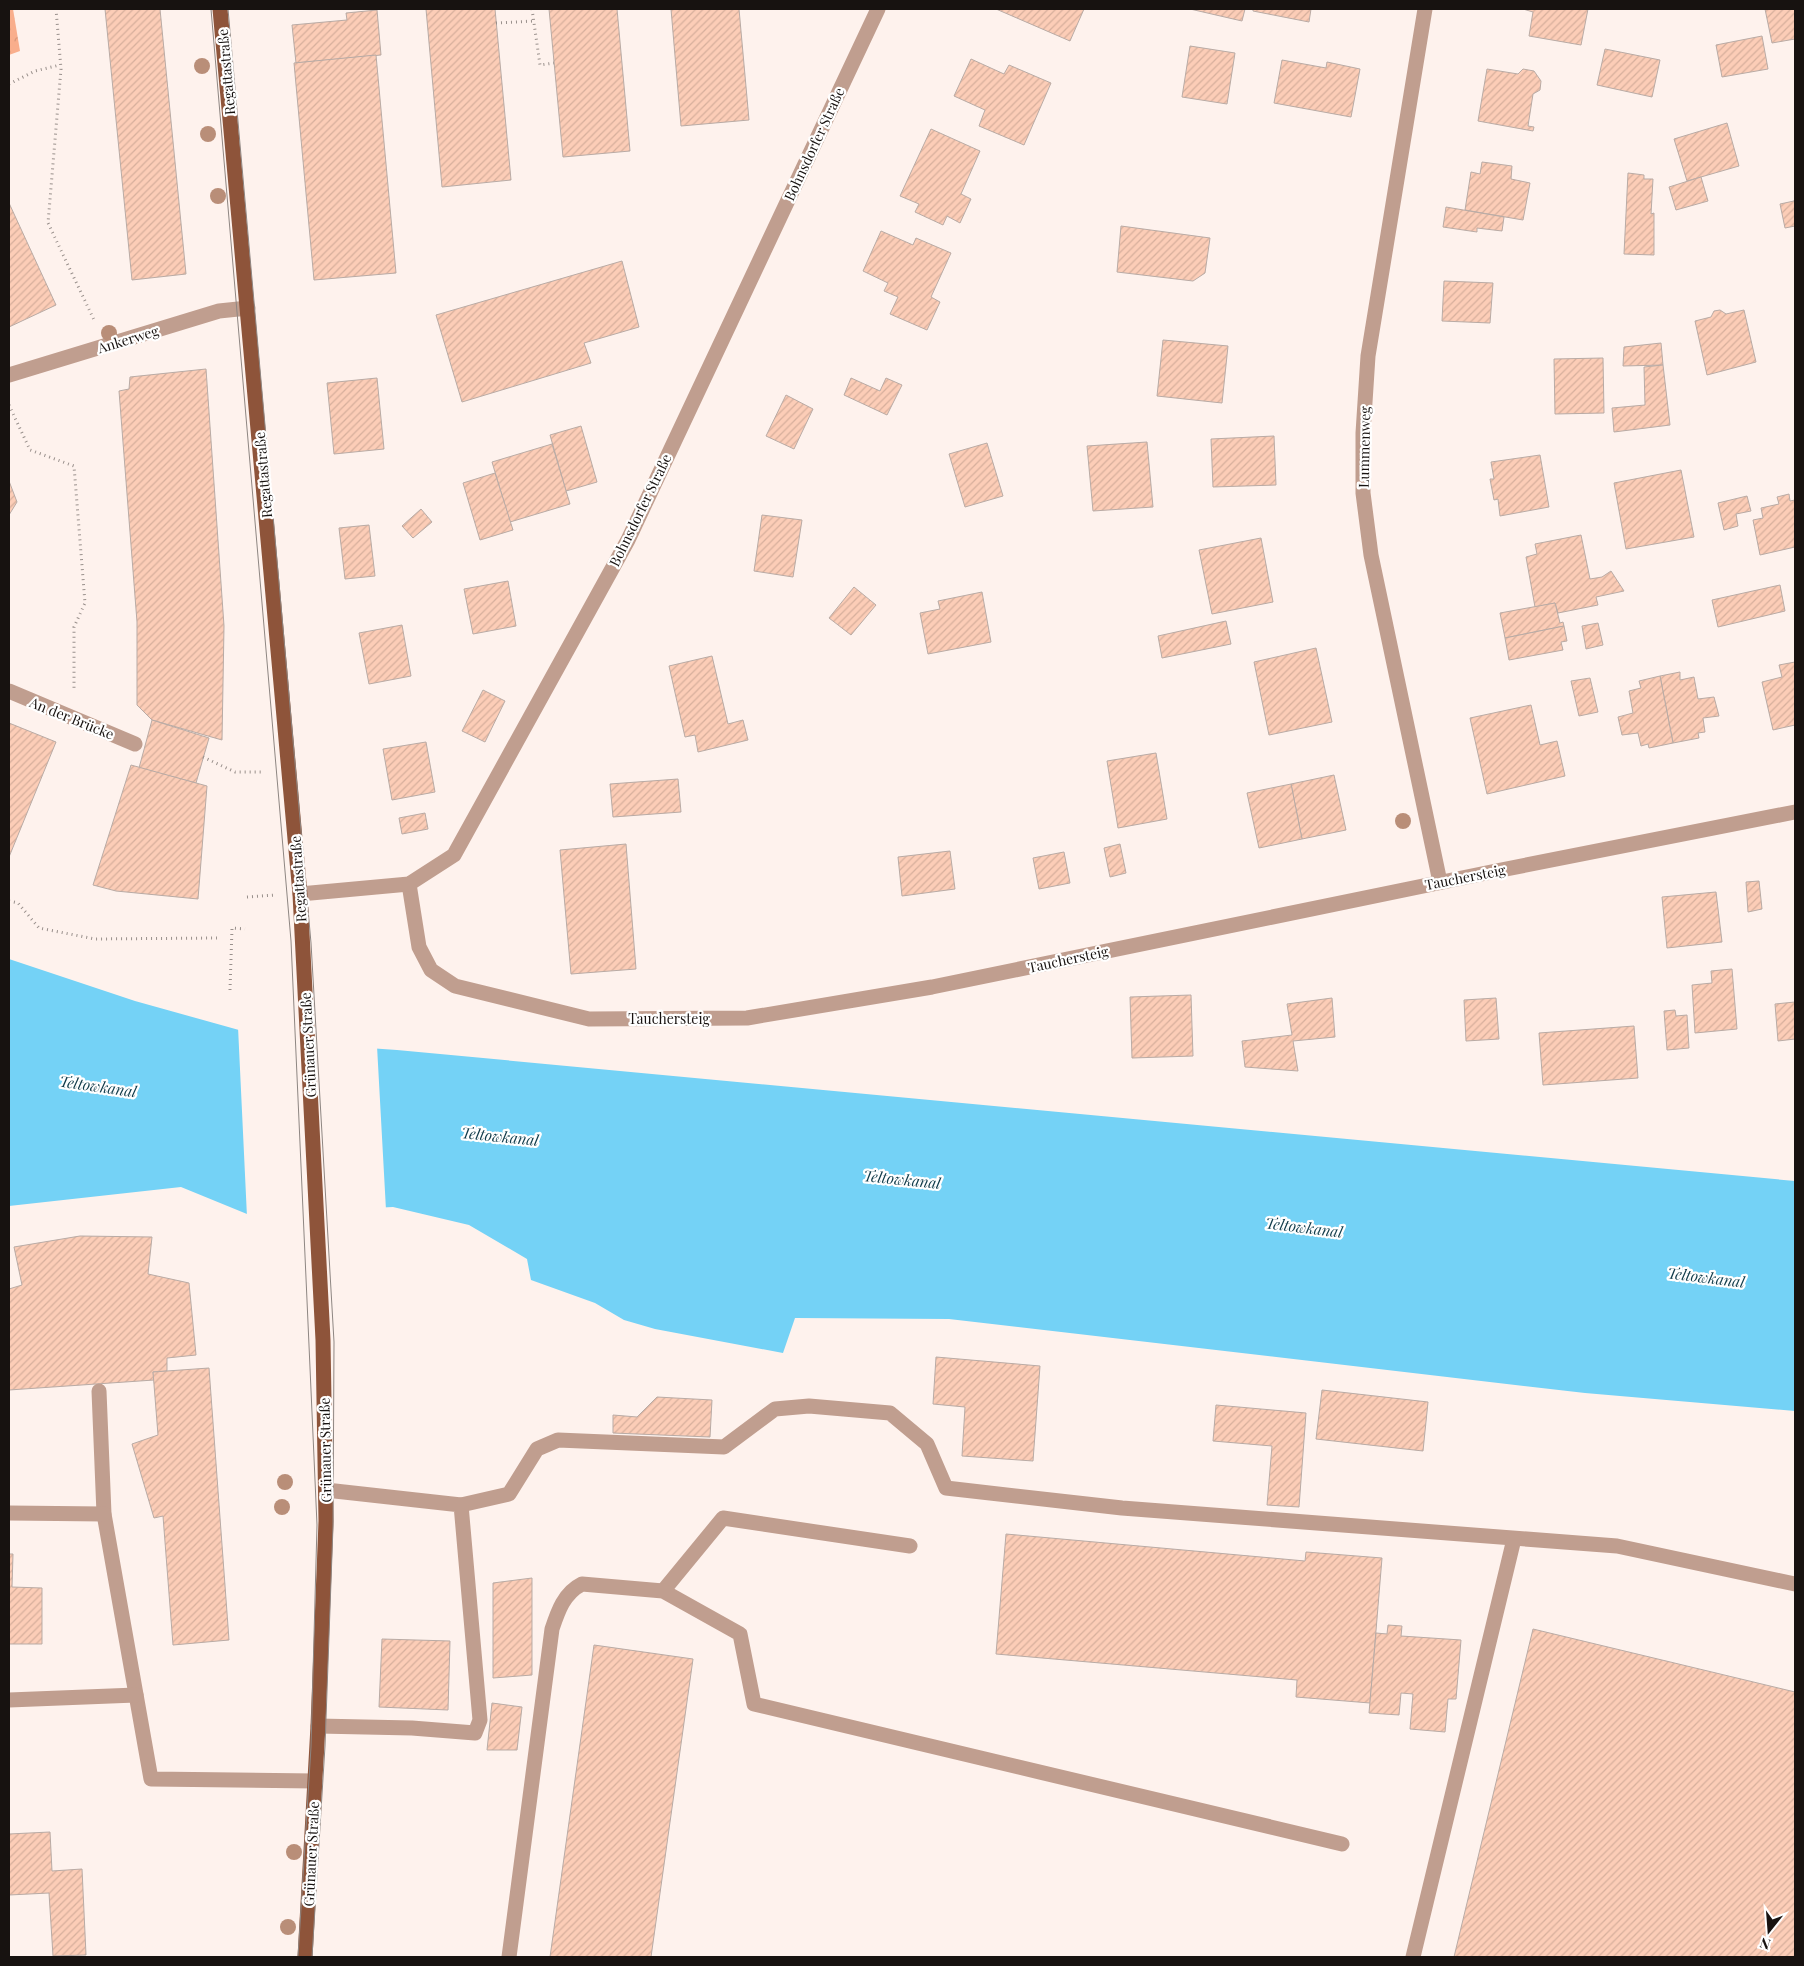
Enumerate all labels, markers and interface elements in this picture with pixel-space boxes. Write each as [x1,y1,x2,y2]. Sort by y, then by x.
street label: Regattastraße [213,28,239,116]
street label: Bohnsdorfer Straße [779,84,849,204]
street label: Ankerweg [94,321,161,358]
street label: Lummenweg [1354,405,1374,488]
street label: Regattastraße [250,431,276,519]
street label: Bohnsdorfer Straße [605,451,675,569]
street label: An der Brücke [26,692,117,744]
street label: Regattastraße [286,835,310,923]
street label: Tauchersteig [1423,860,1508,894]
street label: Tauchersteig [1026,941,1111,977]
street label: Grünauer Straße [296,992,320,1098]
street label: Tauchersteig [628,1009,710,1028]
water label: Teltowkanal [58,1071,139,1101]
water label: Teltowkanal [460,1122,540,1150]
water label: Teltowkanal [862,1165,942,1193]
water label: Teltowkanal [1264,1212,1345,1242]
water label: Teltowkanal [1666,1262,1747,1292]
street label: Grünauer Straße [315,1397,335,1503]
street label: Grünauer Straße [299,1801,323,1907]
north arrow [1744,1906,1794,1956]
text: N [1757,1933,1773,1954]

